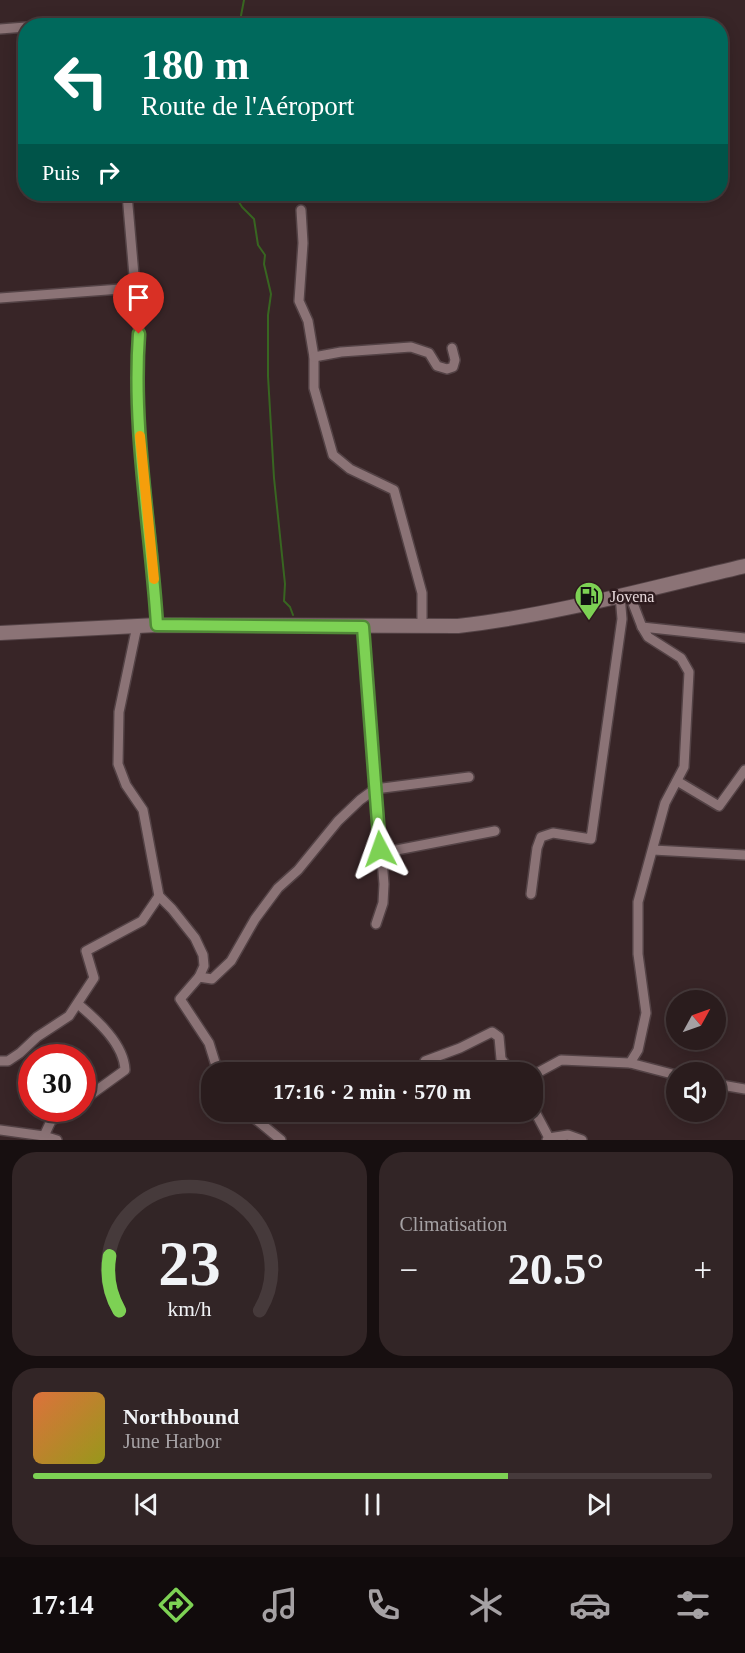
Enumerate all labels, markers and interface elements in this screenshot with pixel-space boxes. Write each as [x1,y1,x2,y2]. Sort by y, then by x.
icon: left [42,42,120,120]
text: 180 m [141,42,250,88]
text: Route de l'Aéroport [141,91,354,121]
icon: right [92,156,125,189]
text: Puis [42,160,80,185]
pin [113,272,164,334]
icon: arrive [122,281,155,314]
fuel station icon: Jovena [573,580,605,622]
place label: Jovena [610,588,654,605]
position arrow [348,817,412,881]
north arrow [666,990,726,1050]
map controls [666,990,726,1122]
speed limit sign: 30 [18,1044,96,1122]
button: sound [666,1062,726,1122]
text: 17:16 · 2 min · 570 m [273,1079,471,1104]
text: Climatisation [400,1213,507,1235]
text: 23 [158,1229,220,1298]
text: 20.5° [507,1244,604,1294]
text: − [400,1252,418,1288]
text: + [693,1252,712,1288]
text: km/h [167,1297,212,1321]
text: Northbound [123,1404,239,1429]
text: June Harbor [123,1430,221,1452]
icon: previous [130,1488,163,1521]
icon: pause [356,1488,389,1521]
icon: next [582,1488,615,1521]
icon: directions [155,1584,197,1626]
icon: music [259,1584,301,1626]
icon: phone [362,1584,404,1626]
icon: climate [465,1584,507,1626]
icon: car [569,1584,611,1626]
icon: filters [672,1584,714,1626]
text: 17:14 [31,1590,94,1620]

